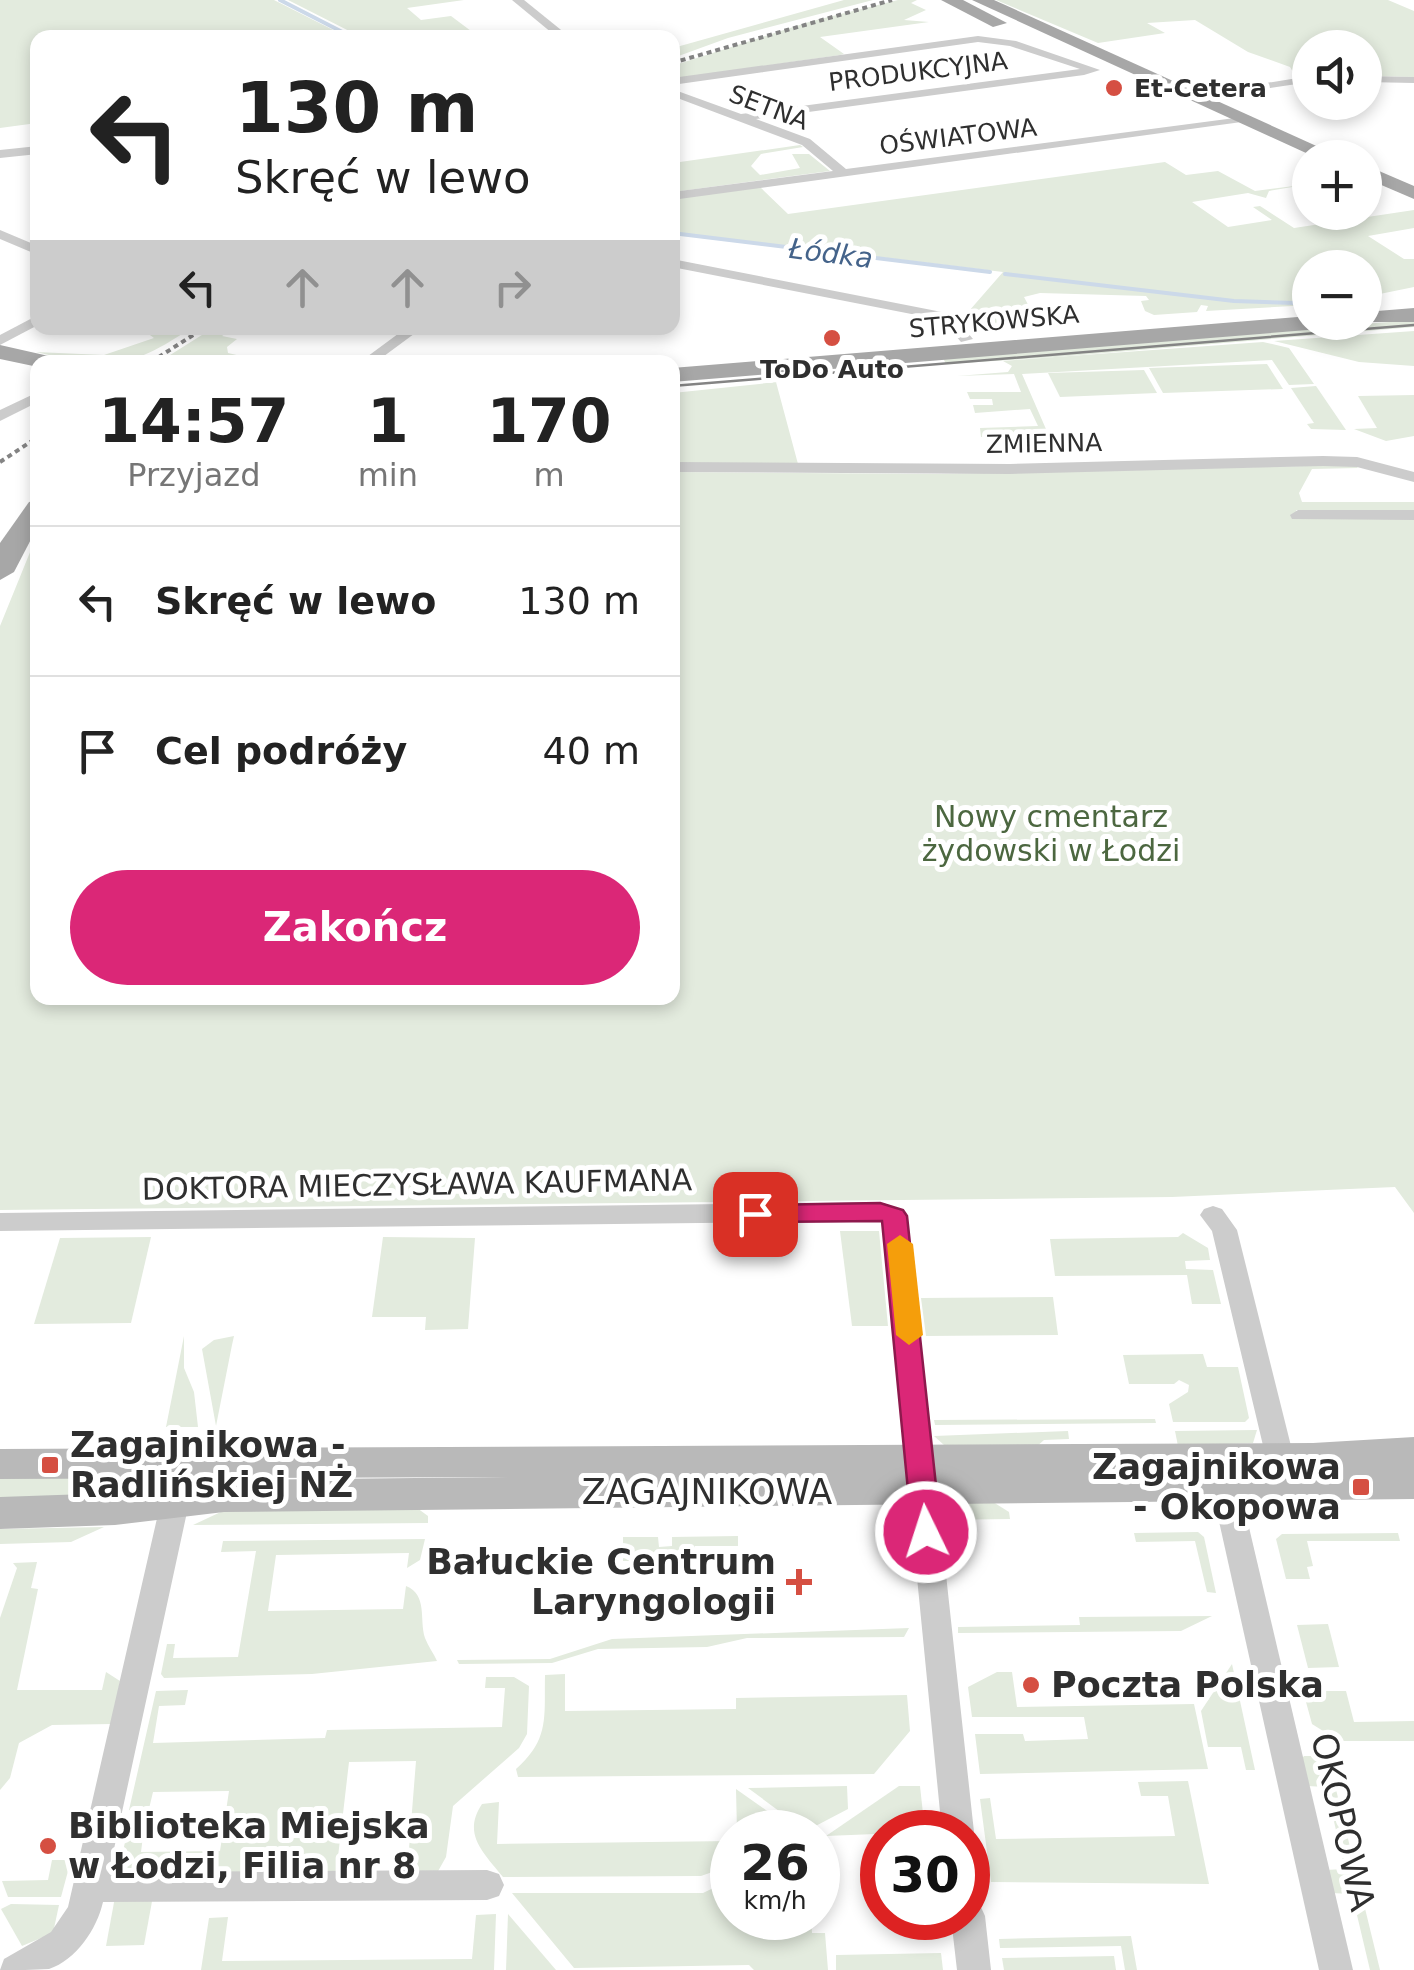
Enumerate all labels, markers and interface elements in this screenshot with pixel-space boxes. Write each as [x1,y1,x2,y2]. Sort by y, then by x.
map controls [1292,30,1382,340]
button: sound [1292,30,1382,120]
street label: PRODUKCYJNA [827,46,1009,97]
text: 130 m [235,67,478,149]
icon: left [70,70,200,200]
place label: Et-Cetera [1134,74,1267,103]
marker: Et-Cetera [1103,77,1125,99]
street label: SETNA [725,79,813,136]
street label: OŚWIATOWA [878,111,1038,161]
button: + [1292,140,1382,230]
text: Skręć w lewo [235,151,531,204]
water label: Łódka [786,232,875,275]
button: − [1292,250,1382,340]
icon: left [170,260,225,315]
icon: ahead [275,260,330,315]
icon: ahead [380,260,435,315]
icon: right [485,260,540,315]
street label: STRYKOWSKA [908,300,1080,343]
marker: ToDo Auto [821,327,843,349]
place label: ToDo Auto [760,355,904,384]
text: 14:57 [98,386,289,456]
text: 1 [367,386,409,456]
text: 170 [486,386,612,456]
street label: ZMIENNA [986,428,1102,459]
text: Przyjazd [127,456,260,494]
text: min [358,456,418,494]
text: m [533,456,565,494]
icon: left [70,574,125,629]
text: Skręć w lewo [155,579,436,623]
text: 130 m [518,579,640,623]
icon: arrive [70,724,125,779]
text: Cel podróży [155,729,407,773]
text: 40 m [543,729,640,773]
park label: Nowy cmentarz żydowski w Łodzi [922,799,1180,868]
button: Zakończ [70,870,640,985]
street label: DOKTORA MIECZYSŁAWA KAUFMANA [142,1162,693,1207]
pin [713,1172,798,1257]
icon: arrive [728,1187,783,1242]
place label: Zagajnikowa - Radlińskiej NŻ [70,1425,353,1505]
place label: Zagajnikowa - Okopowa [1092,1447,1341,1527]
marker: Zagajnikowa - Radlińskiej NŻ [39,1454,61,1476]
street label: ZAGAJNIKOWA [582,1472,832,1512]
marker: Zagajnikowa - Okopowa [1350,1476,1372,1498]
position arrow [874,1480,978,1584]
place label: Bałuckie Centrum Laryngologii [426,1542,776,1622]
marker: Bałuckie Centrum Laryngologii [786,1569,812,1595]
place label: Poczta Polska [1051,1665,1324,1705]
marker: Poczta Polska [1020,1674,1042,1696]
street label: OKOPOWA [1303,1729,1383,1915]
place label: Biblioteka Miejska w Łodzi, Filia nr 8 [68,1806,430,1886]
speed limit sign: 30 [860,1810,990,1940]
text: 26 [740,1834,810,1892]
marker: Biblioteka Miejska w Łodzi, Filia nr 8 [37,1835,59,1857]
text: km/h [743,1886,807,1915]

